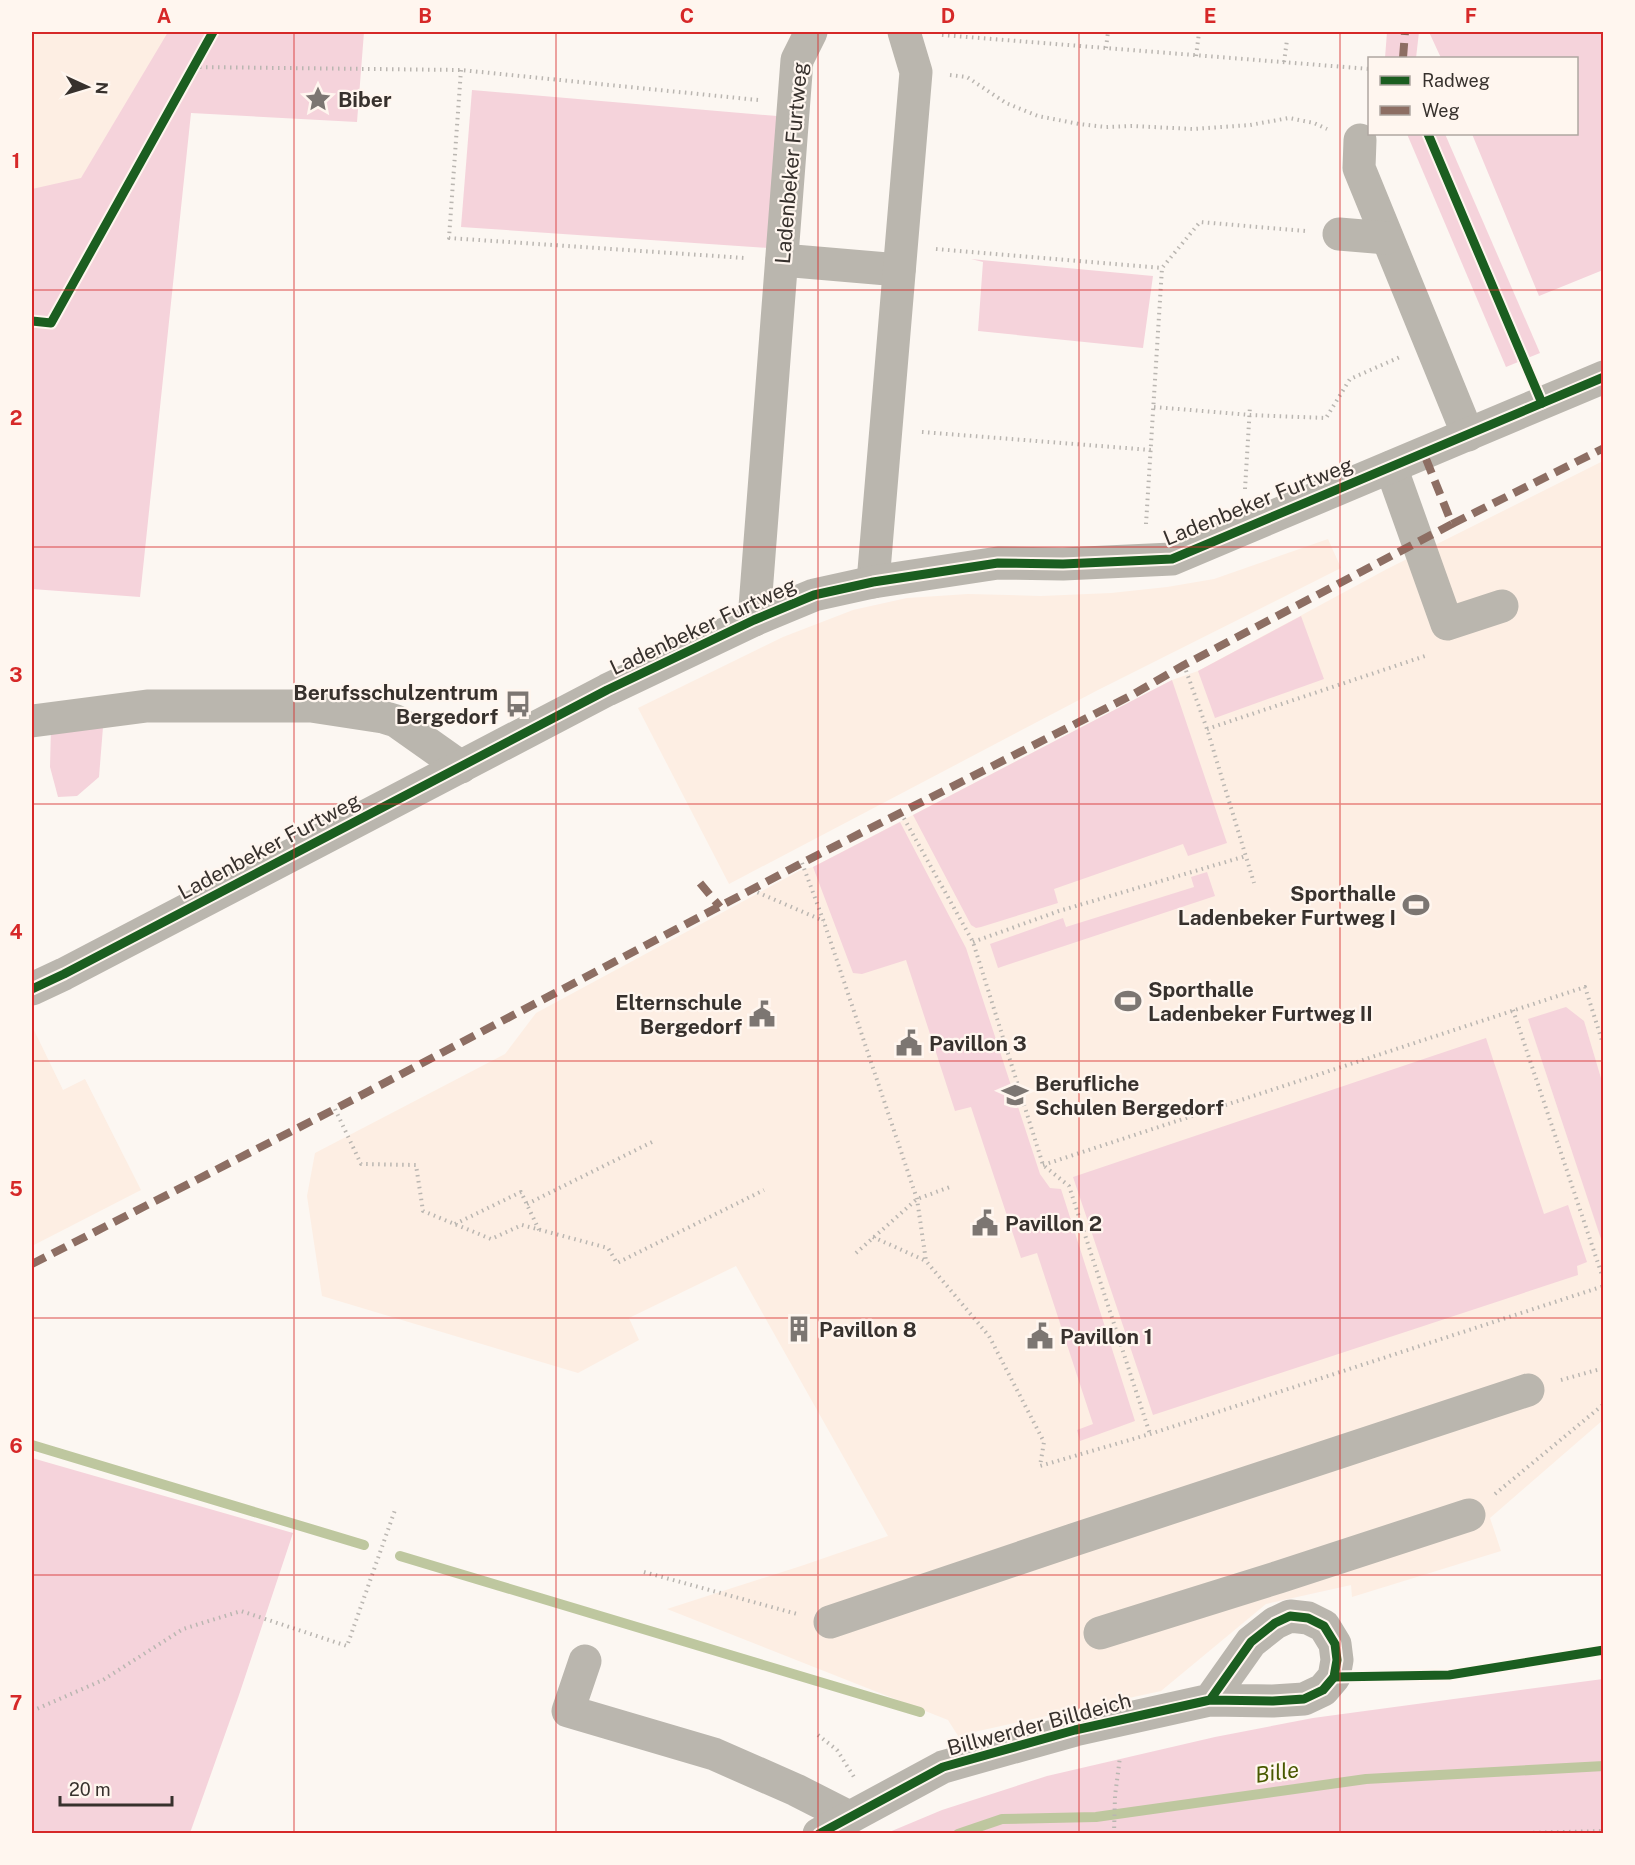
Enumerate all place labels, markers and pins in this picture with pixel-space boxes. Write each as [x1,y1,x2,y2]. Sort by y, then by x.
place icon: Biber [303,84,333,114]
place label: Biber [338,87,392,112]
place label: Berufsschulzentrum Bergedorf [293,680,498,729]
bus stop icon: Berufsschulzentrum Bergedorf [503,689,533,719]
place label: Sporthalle Ladenbeker Furtweg I [1178,881,1396,930]
sports icon: Sporthalle Ladenbeker Furtweg I [1401,890,1431,920]
place label: Sporthalle Ladenbeker Furtweg II [1148,977,1373,1026]
sports icon: Sporthalle Ladenbeker Furtweg II [1113,986,1143,1016]
place label: Elternschule Bergedorf [615,990,742,1039]
public building icon: Elternschule Bergedorf [747,999,777,1029]
public building icon: Pavillon 3 [894,1028,924,1058]
place label: Pavillon 3 [929,1031,1027,1056]
place label: Berufliche Schulen Bergedorf [1035,1071,1224,1120]
school or university icon: Berufliche Schulen Bergedorf [1000,1080,1030,1110]
public building icon: Pavillon 2 [970,1208,1000,1238]
place label: Pavillon 2 [1005,1211,1102,1236]
building icon: Pavillon 8 [784,1314,814,1344]
place label: Pavillon 8 [819,1317,917,1342]
public building icon: Pavillon 1 [1025,1321,1055,1351]
place label: Pavillon 1 [1060,1324,1153,1349]

